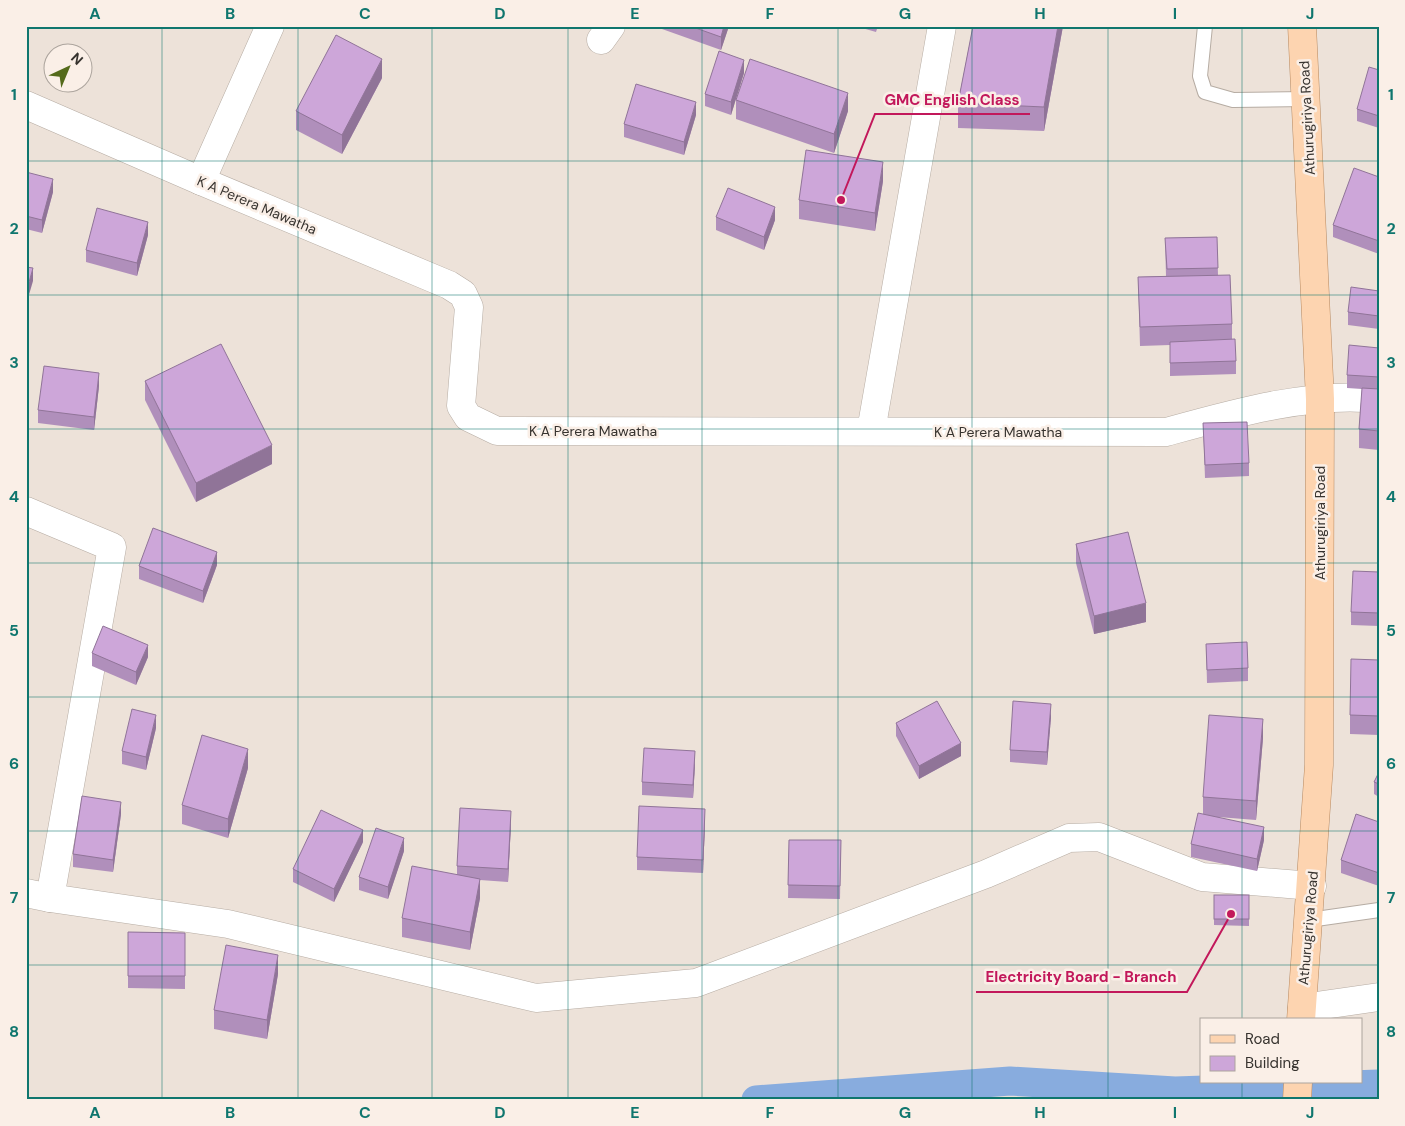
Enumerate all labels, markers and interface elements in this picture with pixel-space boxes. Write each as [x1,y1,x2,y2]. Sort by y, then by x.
text: A [89,3,101,24]
text: B [225,3,235,24]
text: C [359,3,371,24]
text: D [494,3,506,24]
text: E [630,3,640,24]
text: F [766,3,775,24]
text: G [899,3,911,24]
text: H [1034,3,1046,24]
text: I [1173,3,1177,24]
text: J [1306,3,1314,24]
north arrow [42,42,92,92]
text: N [67,49,87,69]
street label: Athurugiriya Road [1295,60,1319,176]
text: 1 [11,84,17,105]
callout: GMC English Class [875,84,1030,114]
text: 1 [1388,84,1394,105]
text: GMC English Class [884,90,1020,110]
street label: K A Perera Mawatha [194,172,320,238]
text: 2 [9,218,19,239]
text: 2 [1386,218,1396,239]
text: 3 [9,352,19,373]
text: 3 [1386,352,1396,373]
street label: K A Perera Mawatha [529,422,657,440]
street label: K A Perera Mawatha [934,423,1062,441]
street label: Athurugiriya Road [1311,466,1329,580]
text: 4 [9,486,19,507]
text: 4 [1386,486,1396,507]
text: 5 [9,620,19,641]
text: 5 [1386,620,1396,641]
text: 6 [9,753,19,774]
text: 6 [1386,753,1396,774]
street label: Athurugiriya Road [1294,870,1322,986]
text: 7 [10,887,19,908]
text: 7 [1387,887,1396,908]
callout: Electricity Board - Branch [976,962,1187,992]
text: Electricity Board - Branch [985,967,1177,987]
legend [1200,1018,1362,1084]
text: 8 [9,1021,19,1042]
text: 8 [1386,1021,1396,1042]
text: Road [1245,1029,1280,1049]
text: Building [1245,1053,1300,1073]
text: A [89,1102,101,1123]
text: B [225,1102,235,1123]
text: C [359,1102,371,1123]
text: D [494,1102,506,1123]
text: E [630,1102,640,1123]
text: F [766,1102,775,1123]
text: G [899,1102,911,1123]
text: H [1034,1102,1046,1123]
text: I [1173,1102,1177,1123]
text: J [1306,1102,1314,1123]

